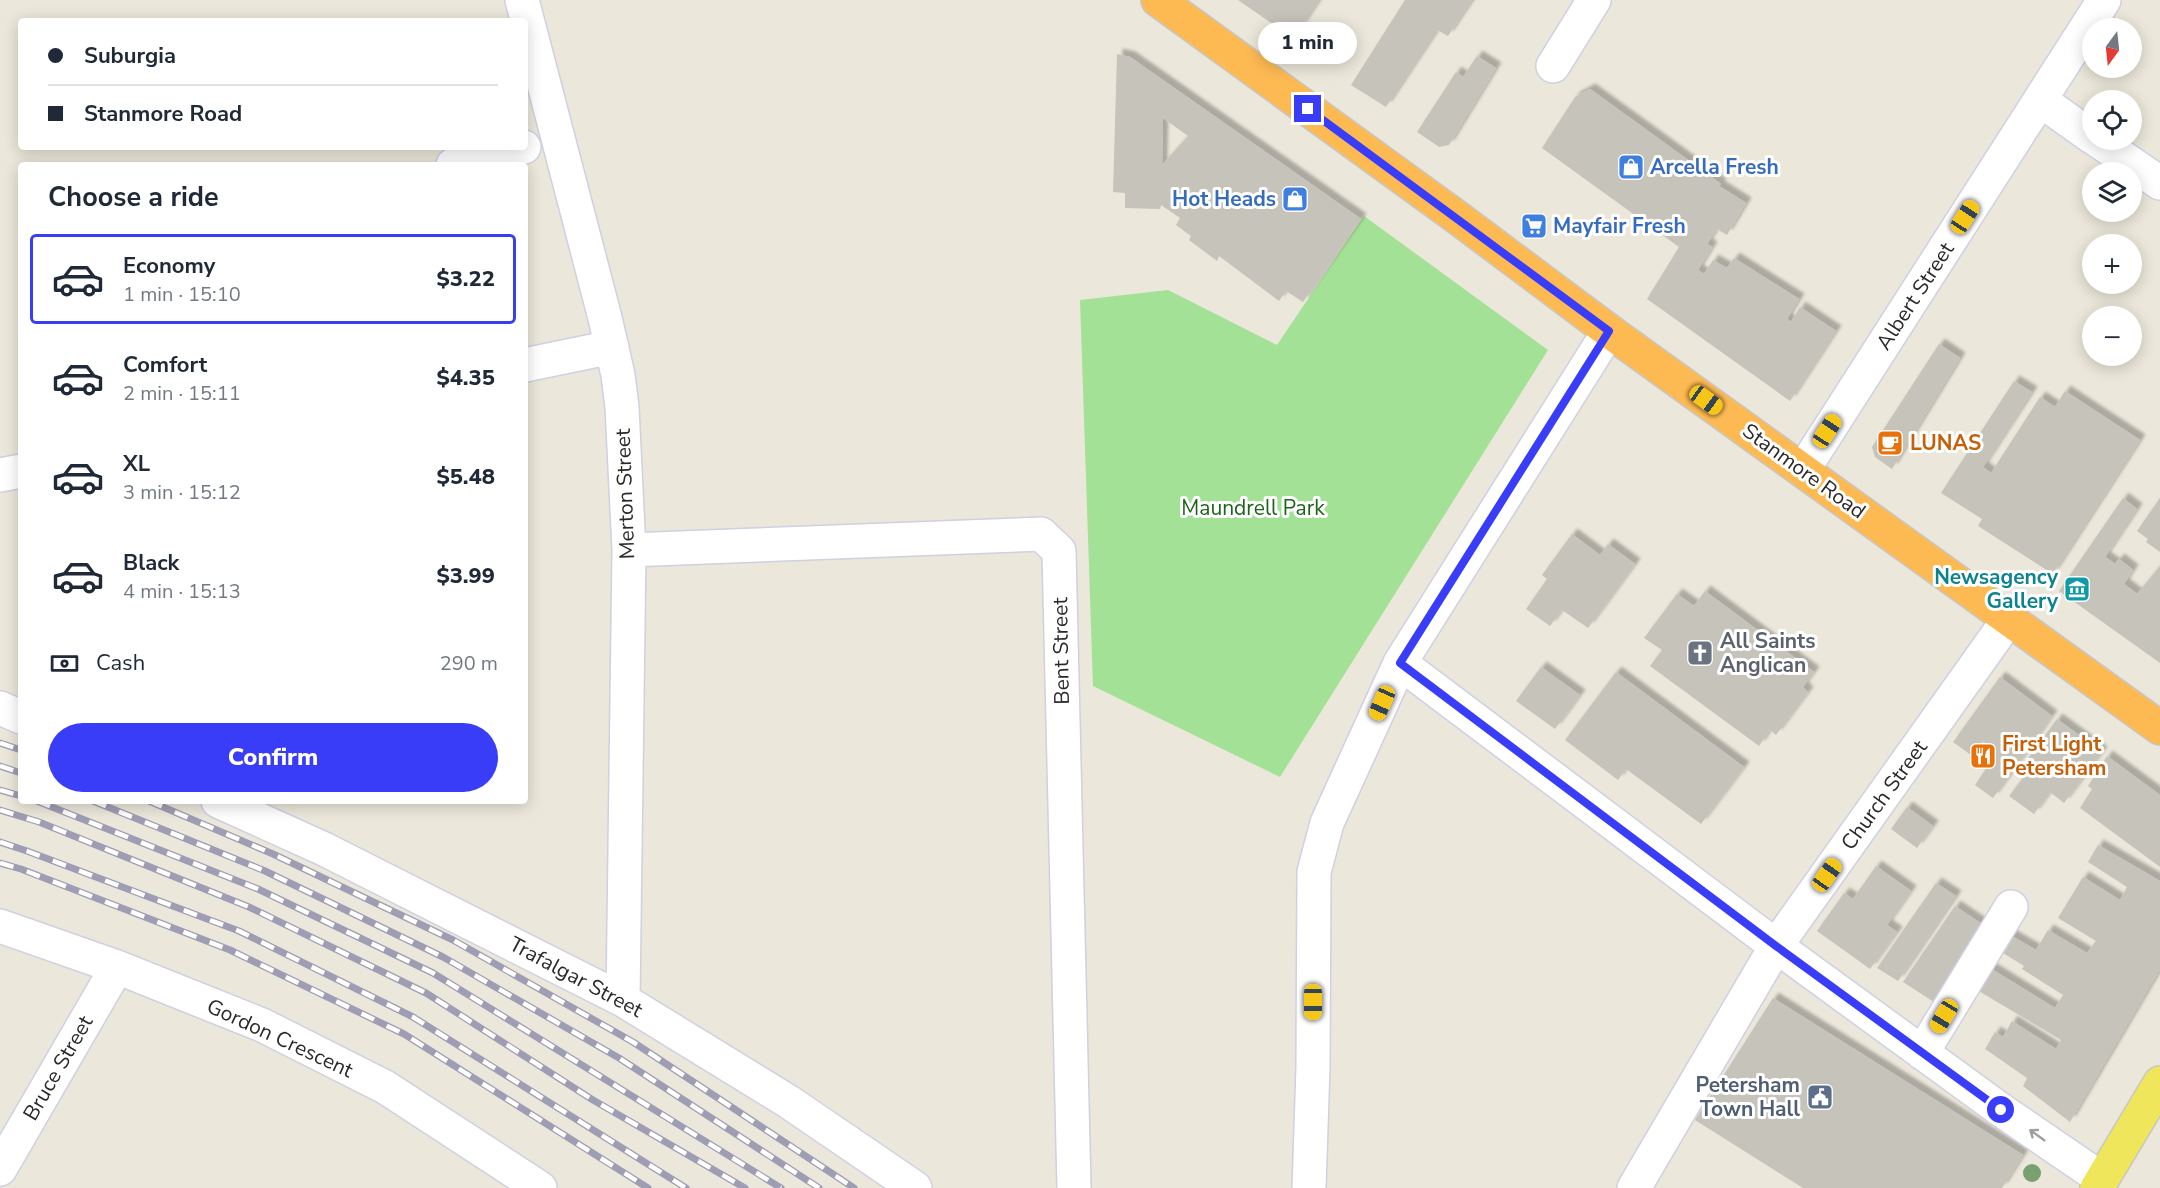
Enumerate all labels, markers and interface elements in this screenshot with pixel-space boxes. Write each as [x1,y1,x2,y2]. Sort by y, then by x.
north arrow [2082,18,2142,78]
map controls [2082,18,2142,366]
callout: 1 min [1258,22,1358,64]
text: 1 min [1281,29,1334,56]
text: Suburgia [84,41,176,71]
button: locate [2082,90,2142,150]
route end [1294,95,1321,122]
text: Stanmore Road [84,99,242,129]
shop icon: Arcella Fresh [1616,152,1646,182]
place label: Arcella Fresh [1650,153,1779,181]
button: layers [2082,162,2142,222]
text: Choose a ride [48,179,219,216]
shop icon: Hot Heads [1280,184,1310,214]
place label: Hot Heads [1172,185,1276,213]
car [1948,197,1982,237]
supermarket icon: Mayfair Fresh [1519,211,1549,241]
place label: Mayfair Fresh [1553,212,1686,240]
button: + [2082,234,2142,294]
street label: Albert Street [1870,236,1961,355]
text: Economy [123,251,215,281]
icon: car [51,252,105,306]
text: $3.22 [436,264,495,294]
text: 1 min · 15:10 [123,281,241,308]
button: − [2082,306,2142,366]
text: Comfort [123,350,207,380]
icon: car [51,351,105,405]
text: $4.35 [436,363,495,393]
text: 2 min · 15:11 [123,380,241,407]
car [1686,382,1726,418]
car [1810,411,1844,451]
street label: Stanmore Road [1737,417,1871,525]
street label: Merton Street [609,428,641,560]
cafe icon: LUNAS [1875,428,1905,458]
place label: LUNAS [1910,429,1981,457]
text: XL [123,449,150,479]
icon: car [51,450,105,504]
text: $5.48 [436,462,495,492]
text: 3 min · 15:12 [123,479,241,506]
park label: Maundrell Park [1181,494,1325,522]
text: Black [123,548,179,578]
icon: car [51,549,105,603]
text: $3.99 [436,561,495,591]
place label: Newsagency Gallery [1934,563,2059,615]
museum icon: Newsagency Gallery [2062,574,2092,604]
text: 4 min · 15:13 [123,578,241,605]
street label: Bent Street [1046,596,1076,705]
place label: All Saints Anglican [1720,627,1815,679]
church icon: All Saints Anglican [1685,638,1715,668]
icon: cash [48,647,81,680]
text: Cash [96,648,145,678]
text: 290 m [440,650,498,677]
car [1366,683,1398,723]
button: Confirm [48,723,498,792]
place label: First Light Petersham [2002,730,2106,782]
street label: Church Street [1835,734,1934,856]
restaurant icon: First Light Petersham [1968,741,1998,771]
car [1809,855,1845,895]
street label: Trafalgar Street [504,930,648,1024]
car [1304,984,1322,1020]
street label: Gordon Crescent [202,992,358,1084]
car [1927,996,1961,1036]
street label: Bruce Street [17,1010,100,1126]
place label: Petersham Town Hall [1696,1071,1800,1123]
public building icon: Petersham Town Hall [1805,1082,1835,1112]
route start [1987,1096,2014,1123]
one-way arrow [2029,1129,2045,1141]

